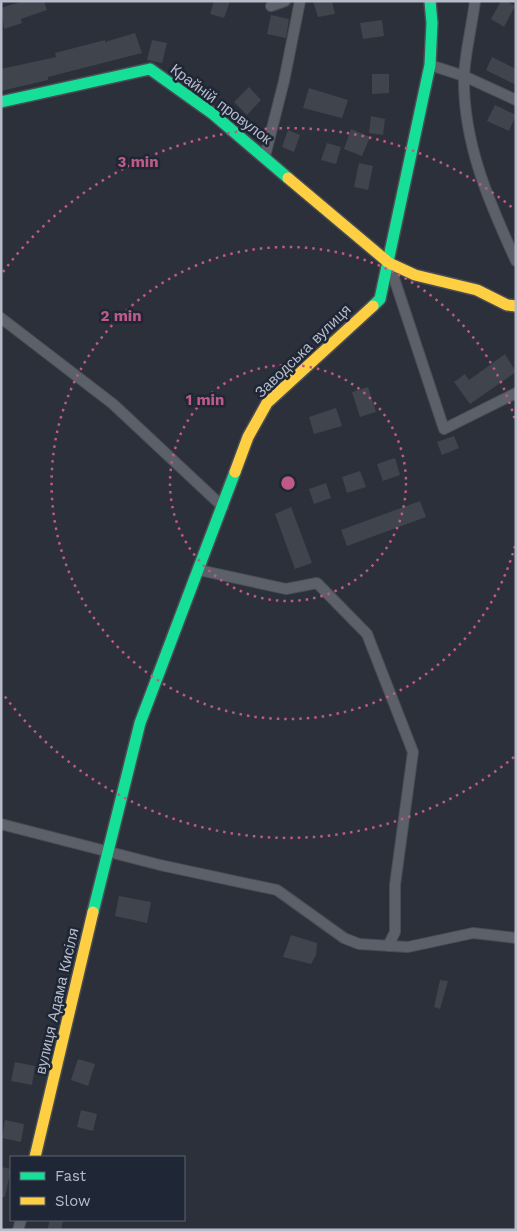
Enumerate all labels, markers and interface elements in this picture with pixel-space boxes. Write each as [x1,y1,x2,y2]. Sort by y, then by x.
street label: Крайній провулок [167,60,276,148]
text: 3 min [118,153,158,171]
street label: Заводська вулиця [251,301,355,401]
text: 2 min [100,307,142,325]
text: 1 min [186,391,224,409]
centre of rings [279,474,297,492]
street label: вулиця Адама Кисіля [31,926,83,1076]
legend [10,1156,185,1221]
text: Fast [55,1167,87,1185]
text: Slow [55,1192,91,1210]

